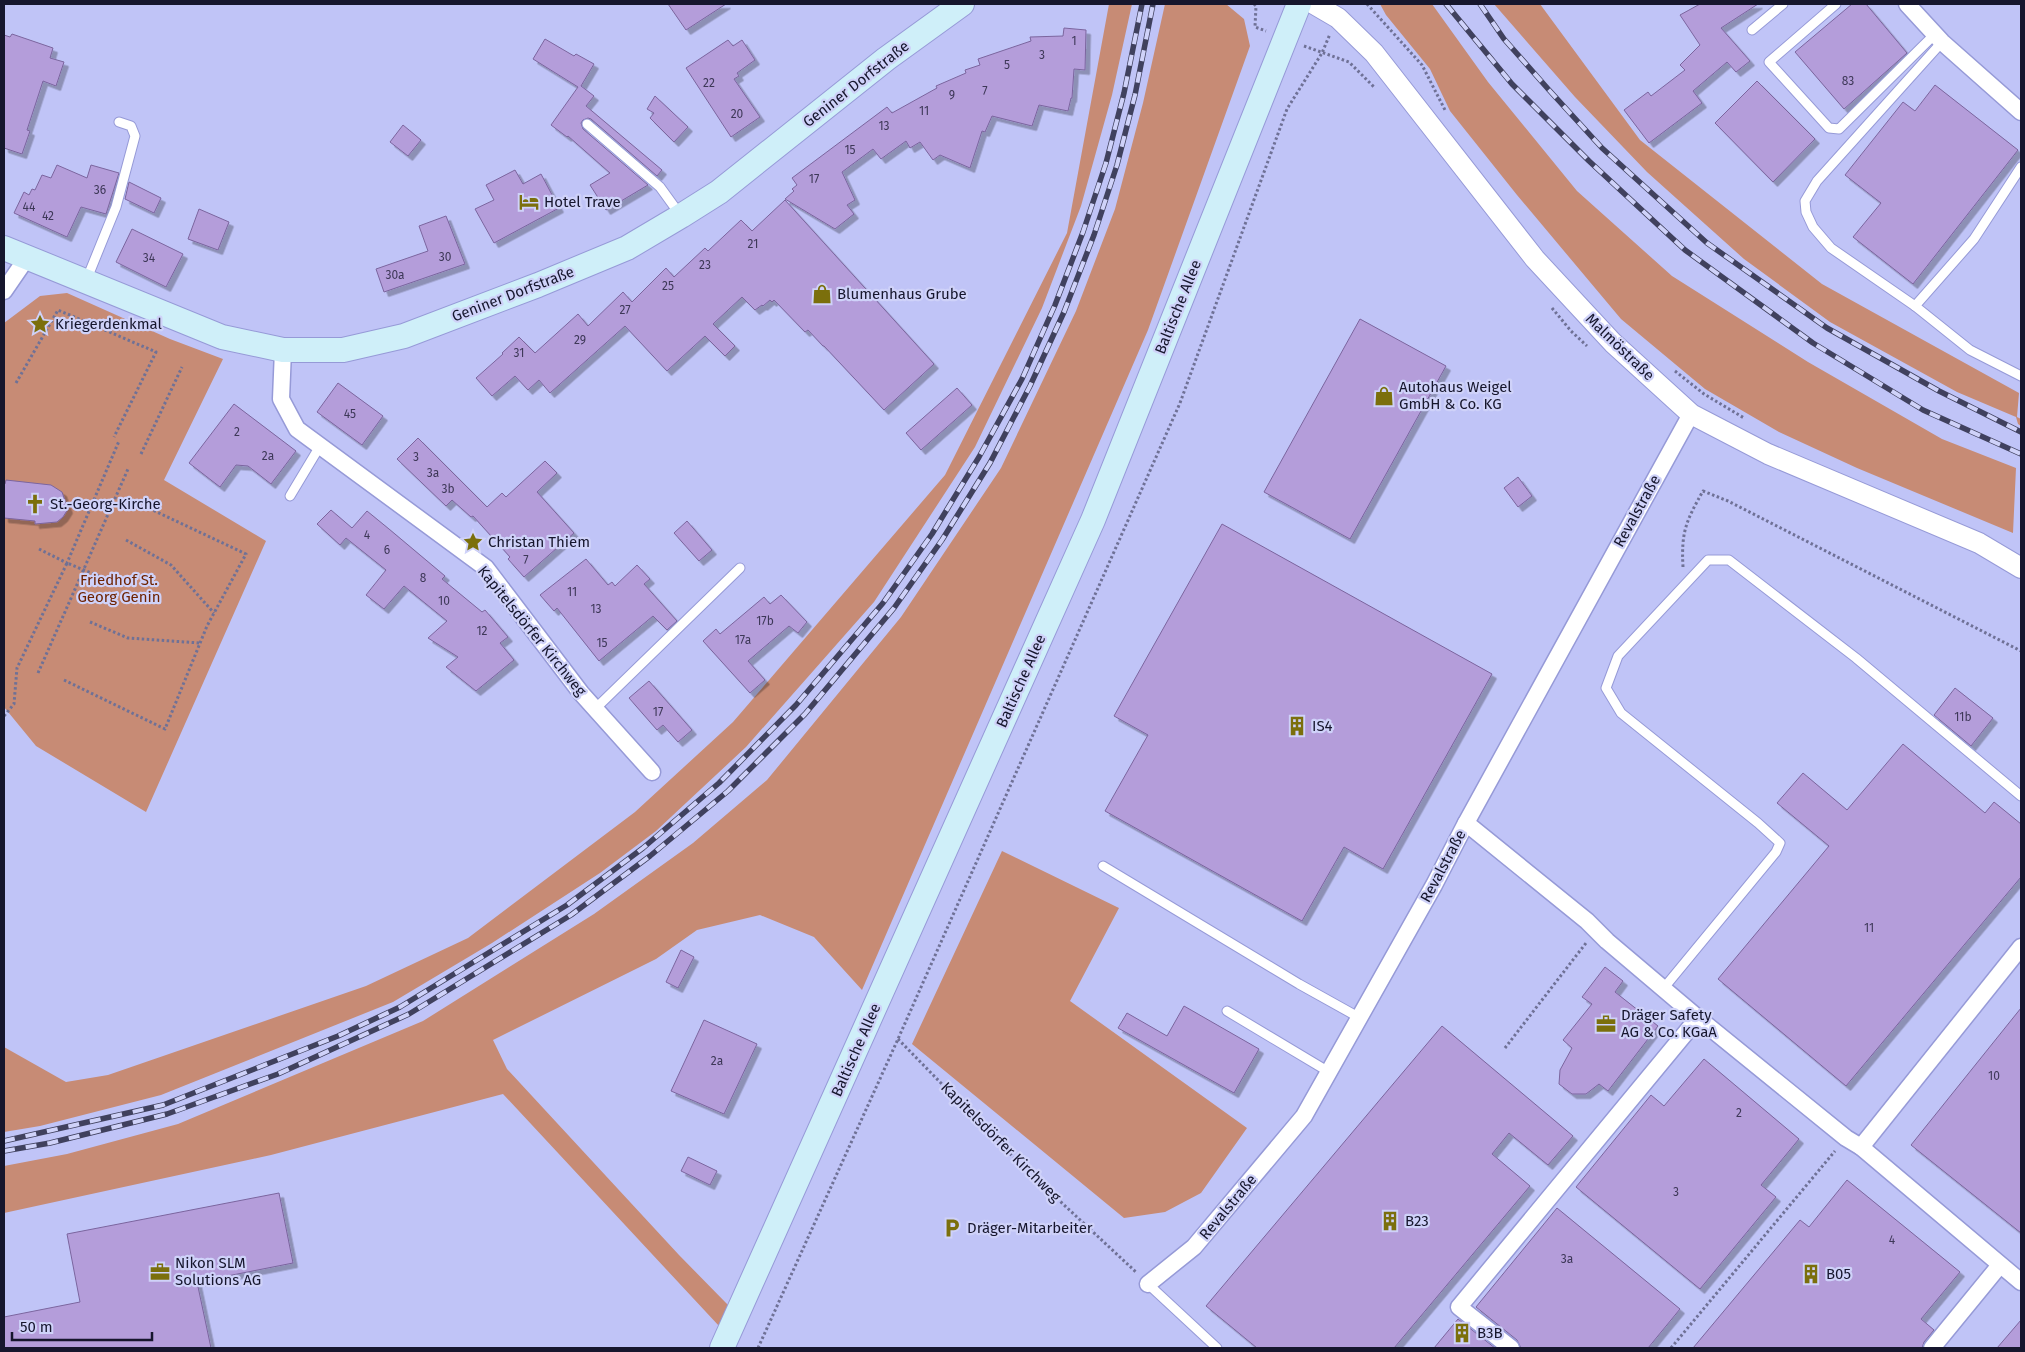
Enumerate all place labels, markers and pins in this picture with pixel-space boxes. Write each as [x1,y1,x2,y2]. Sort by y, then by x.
hotel icon: Hotel Trave [518,191,540,213]
place label: Hotel Trave [544,193,621,211]
shop icon: Blumenhaus Grube [811,283,833,305]
place label: Blumenhaus Grube [837,285,967,303]
place icon: Kriegerdenkmal [29,313,51,335]
place label: Kriegerdenkmal [55,315,163,333]
place label: Autohaus Weigel GmbH & Co. KG [1399,378,1512,413]
shop icon: Autohaus Weigel GmbH & Co. KG [1373,385,1395,407]
church icon: St.-Georg-Kirche [24,493,46,515]
place label: St.-Georg-Kirche [50,495,161,513]
place icon: Christan Thiem [462,531,484,553]
place label: Christan Thiem [488,533,590,551]
building icon: IS4 [1286,715,1308,737]
place label: IS4 [1312,717,1333,735]
place label: Dräger Safety AG & Co. KGaA [1621,1006,1717,1041]
office icon: Dräger Safety AG & Co. KGaA [1595,1013,1617,1035]
building icon: B23 [1379,1210,1401,1232]
place label: B23 [1405,1212,1429,1230]
parking icon: Dräger-Mitarbeiter [941,1217,963,1239]
place label: Dräger-Mitarbeiter [967,1219,1093,1237]
place label: Nikon SLM Solutions AG [175,1254,261,1289]
office icon: Nikon SLM Solutions AG [149,1261,171,1283]
building icon: B05 [1800,1263,1822,1285]
place label: B05 [1826,1265,1851,1283]
building icon: B3B [1451,1322,1473,1344]
place label: B3B [1477,1324,1503,1342]

